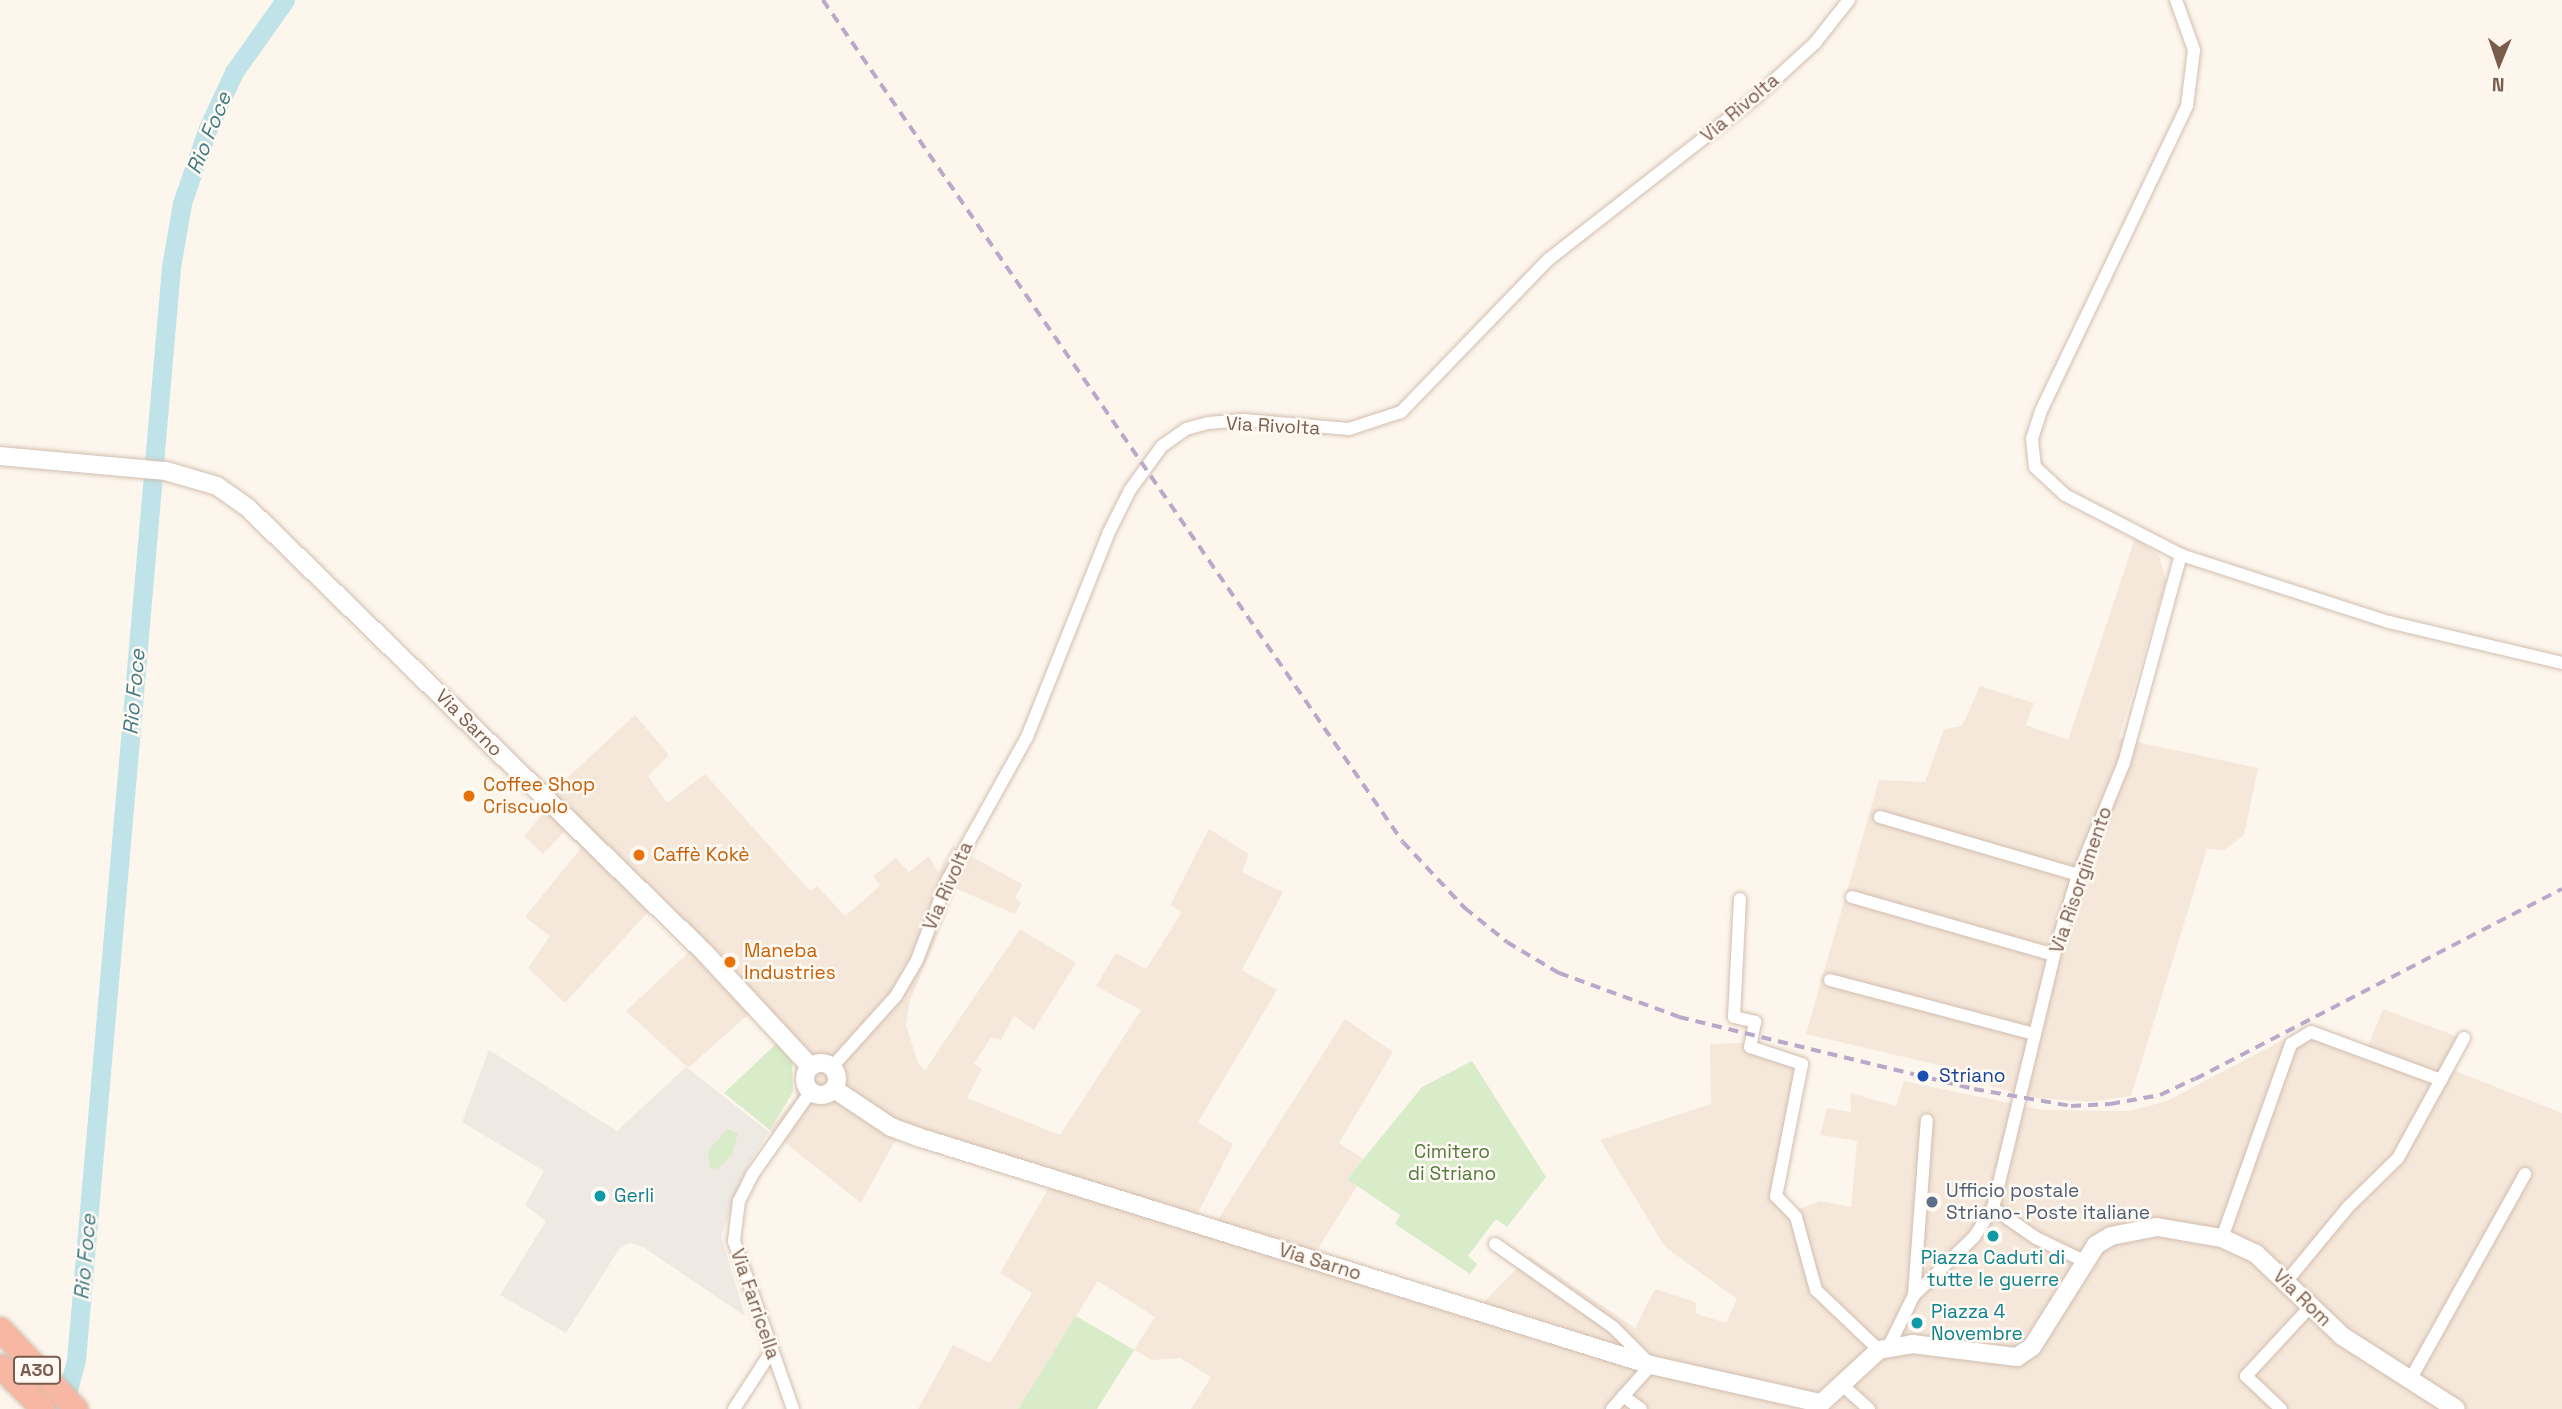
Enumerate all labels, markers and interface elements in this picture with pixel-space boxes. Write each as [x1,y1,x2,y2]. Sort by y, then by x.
north arrow [2464,28,2534,98]
street label: Via Rivolta [1696,69,1784,147]
text: N [2491,72,2505,97]
water label: Rio Foce [181,88,237,178]
street label: Via Rivolta [1225,412,1321,440]
water label: Rio Foce [118,648,150,736]
street label: Via Sarno [431,685,507,761]
place label: Coffee Shop Criscuolo [483,774,595,818]
marker: Coffee Shop Criscuolo [461,788,477,804]
street label: Via Risorgimento [2045,804,2117,956]
street label: Via Rivolta [918,838,978,934]
place label: Caffè Kokè [653,844,750,866]
marker: Caffè Kokè [631,847,647,863]
place label: Maneba Industries [744,940,836,984]
marker: Maneba Industries [722,954,738,970]
place label: Striano [1939,1065,2006,1087]
marker: Striano [1913,1066,1933,1086]
park label: Cimitero di Striano [1408,1141,1496,1185]
place label: Ufficio postale Striano- Poste italiane [1946,1180,2151,1224]
place label: Gerli [614,1185,654,1207]
marker: Gerli [592,1188,608,1204]
marker: Ufficio postale Striano- Poste italiane [1924,1194,1940,1210]
water label: Rio Foce [69,1213,101,1301]
marker: Piazza Caduti di tutte le guerre [1985,1228,2001,1244]
street label: Via Sarno [1276,1239,1364,1285]
street label: Via Farricella [725,1246,785,1362]
place label: Piazza Caduti di tutte le guerre [1921,1247,2065,1291]
street label: Via Rom [2268,1265,2336,1331]
place label: Piazza 4 Novembre [1931,1301,2023,1345]
marker: Piazza 4 Novembre [1909,1315,1925,1331]
road number: A30 [12,1356,61,1385]

